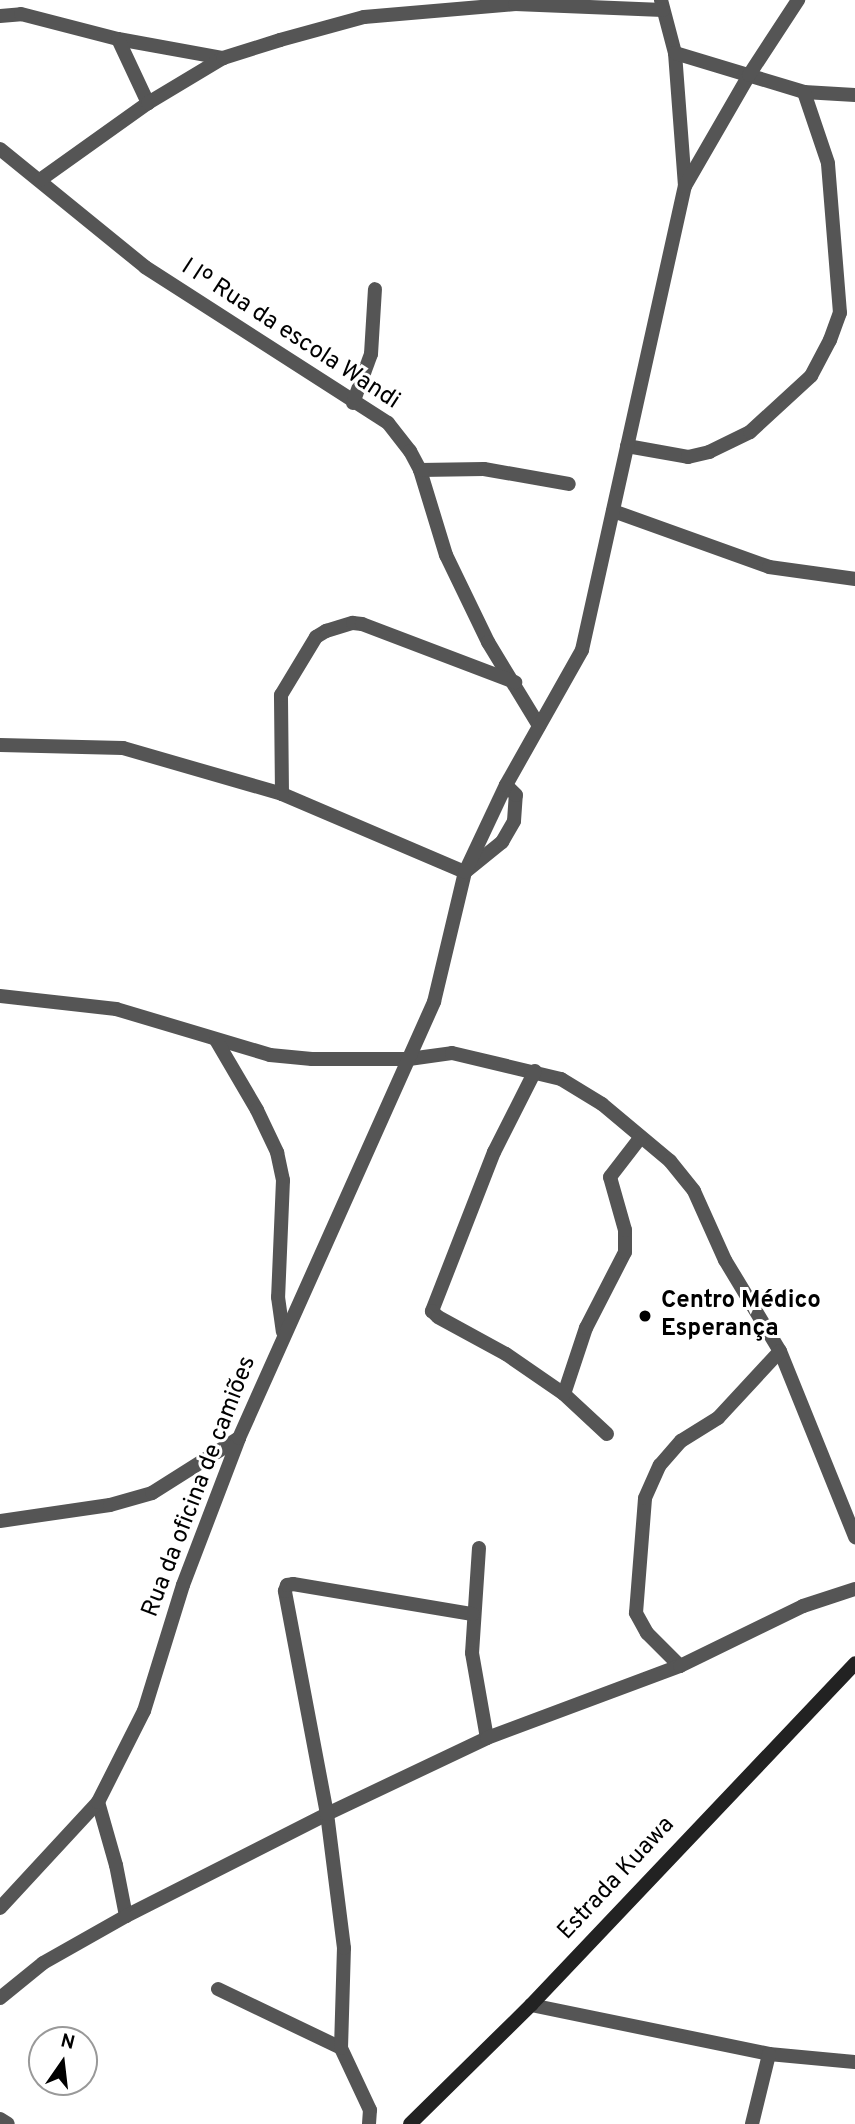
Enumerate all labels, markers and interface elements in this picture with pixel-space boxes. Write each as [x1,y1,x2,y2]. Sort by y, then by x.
street label: I Iº Rua da escola Wandi [175,253,405,417]
place label: Centro Médico Esperança [661,1288,821,1344]
marker: Centro Médico Esperança [635,1306,655,1326]
street label: Rua da oficina de camiões [137,1353,263,1621]
street label: Estrada Kuawa [553,1811,681,1947]
north arrow [28,2026,98,2096]
text: N [58,2029,77,2056]

